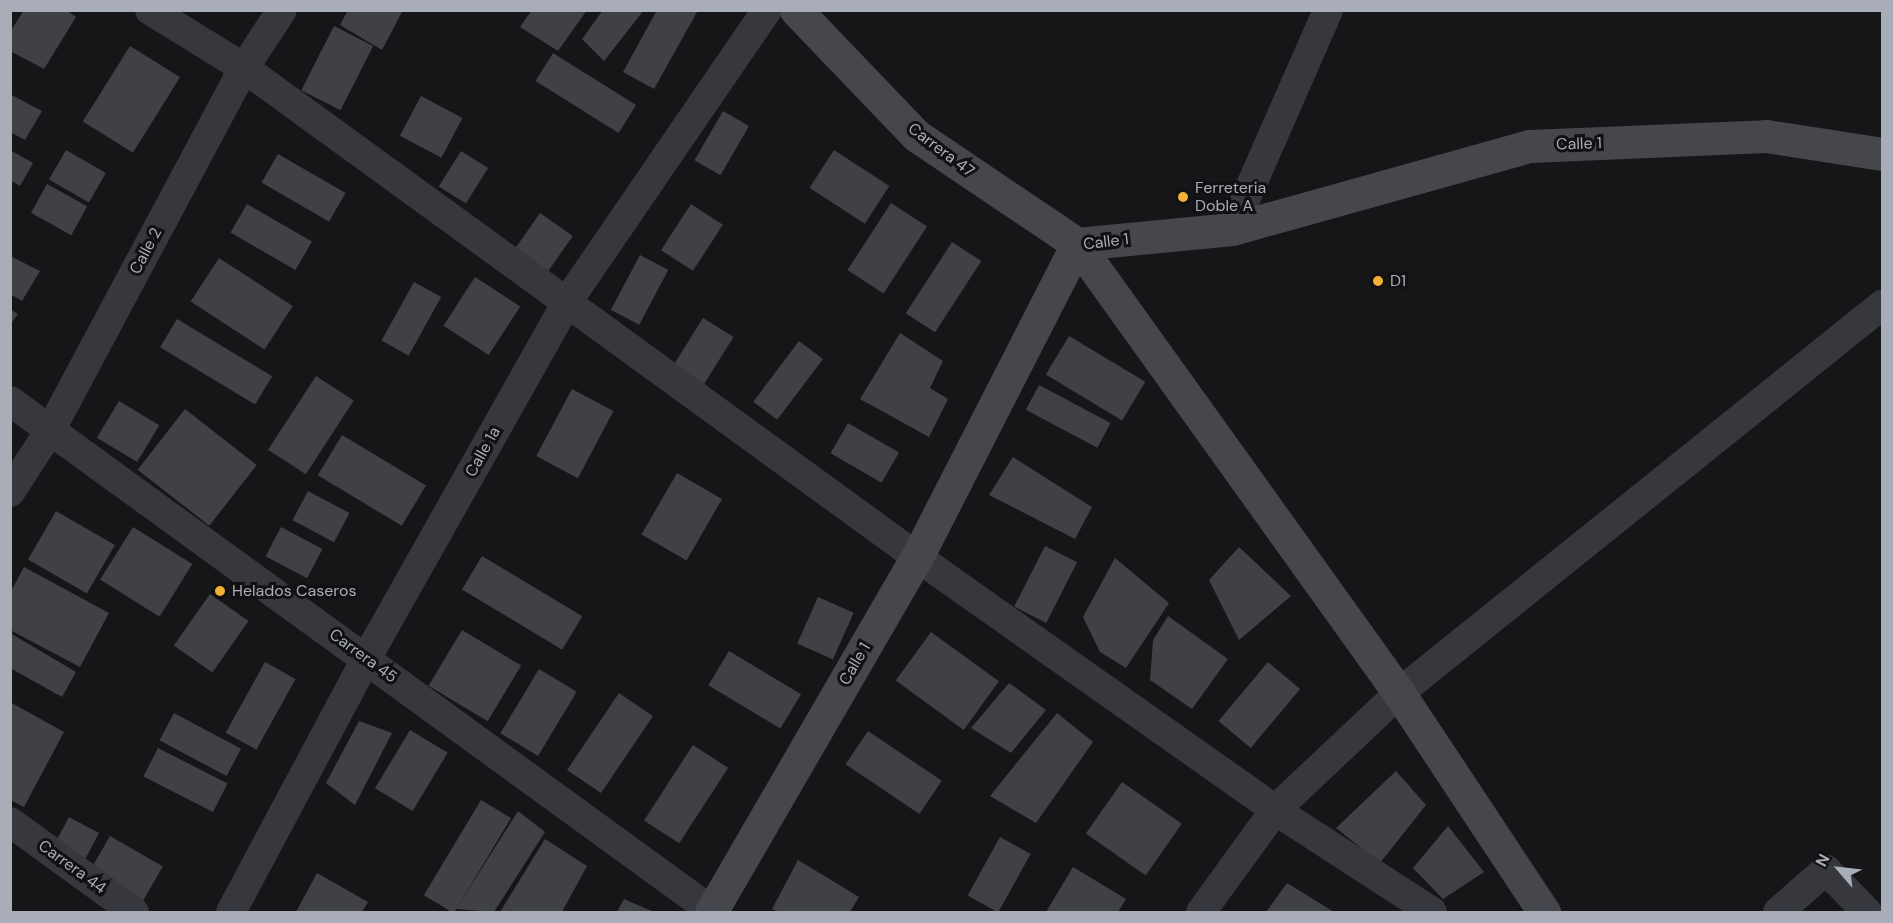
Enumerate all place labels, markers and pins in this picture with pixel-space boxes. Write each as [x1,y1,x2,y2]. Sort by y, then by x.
place label: Ferreteria Doble A [1195,178,1266,216]
marker: Ferreteria Doble A [1176,190,1190,204]
place label: D1 [1390,271,1406,291]
marker: D1 [1371,274,1385,288]
place label: Helados Caseros [232,581,356,601]
marker: Helados Caseros [213,584,227,598]

